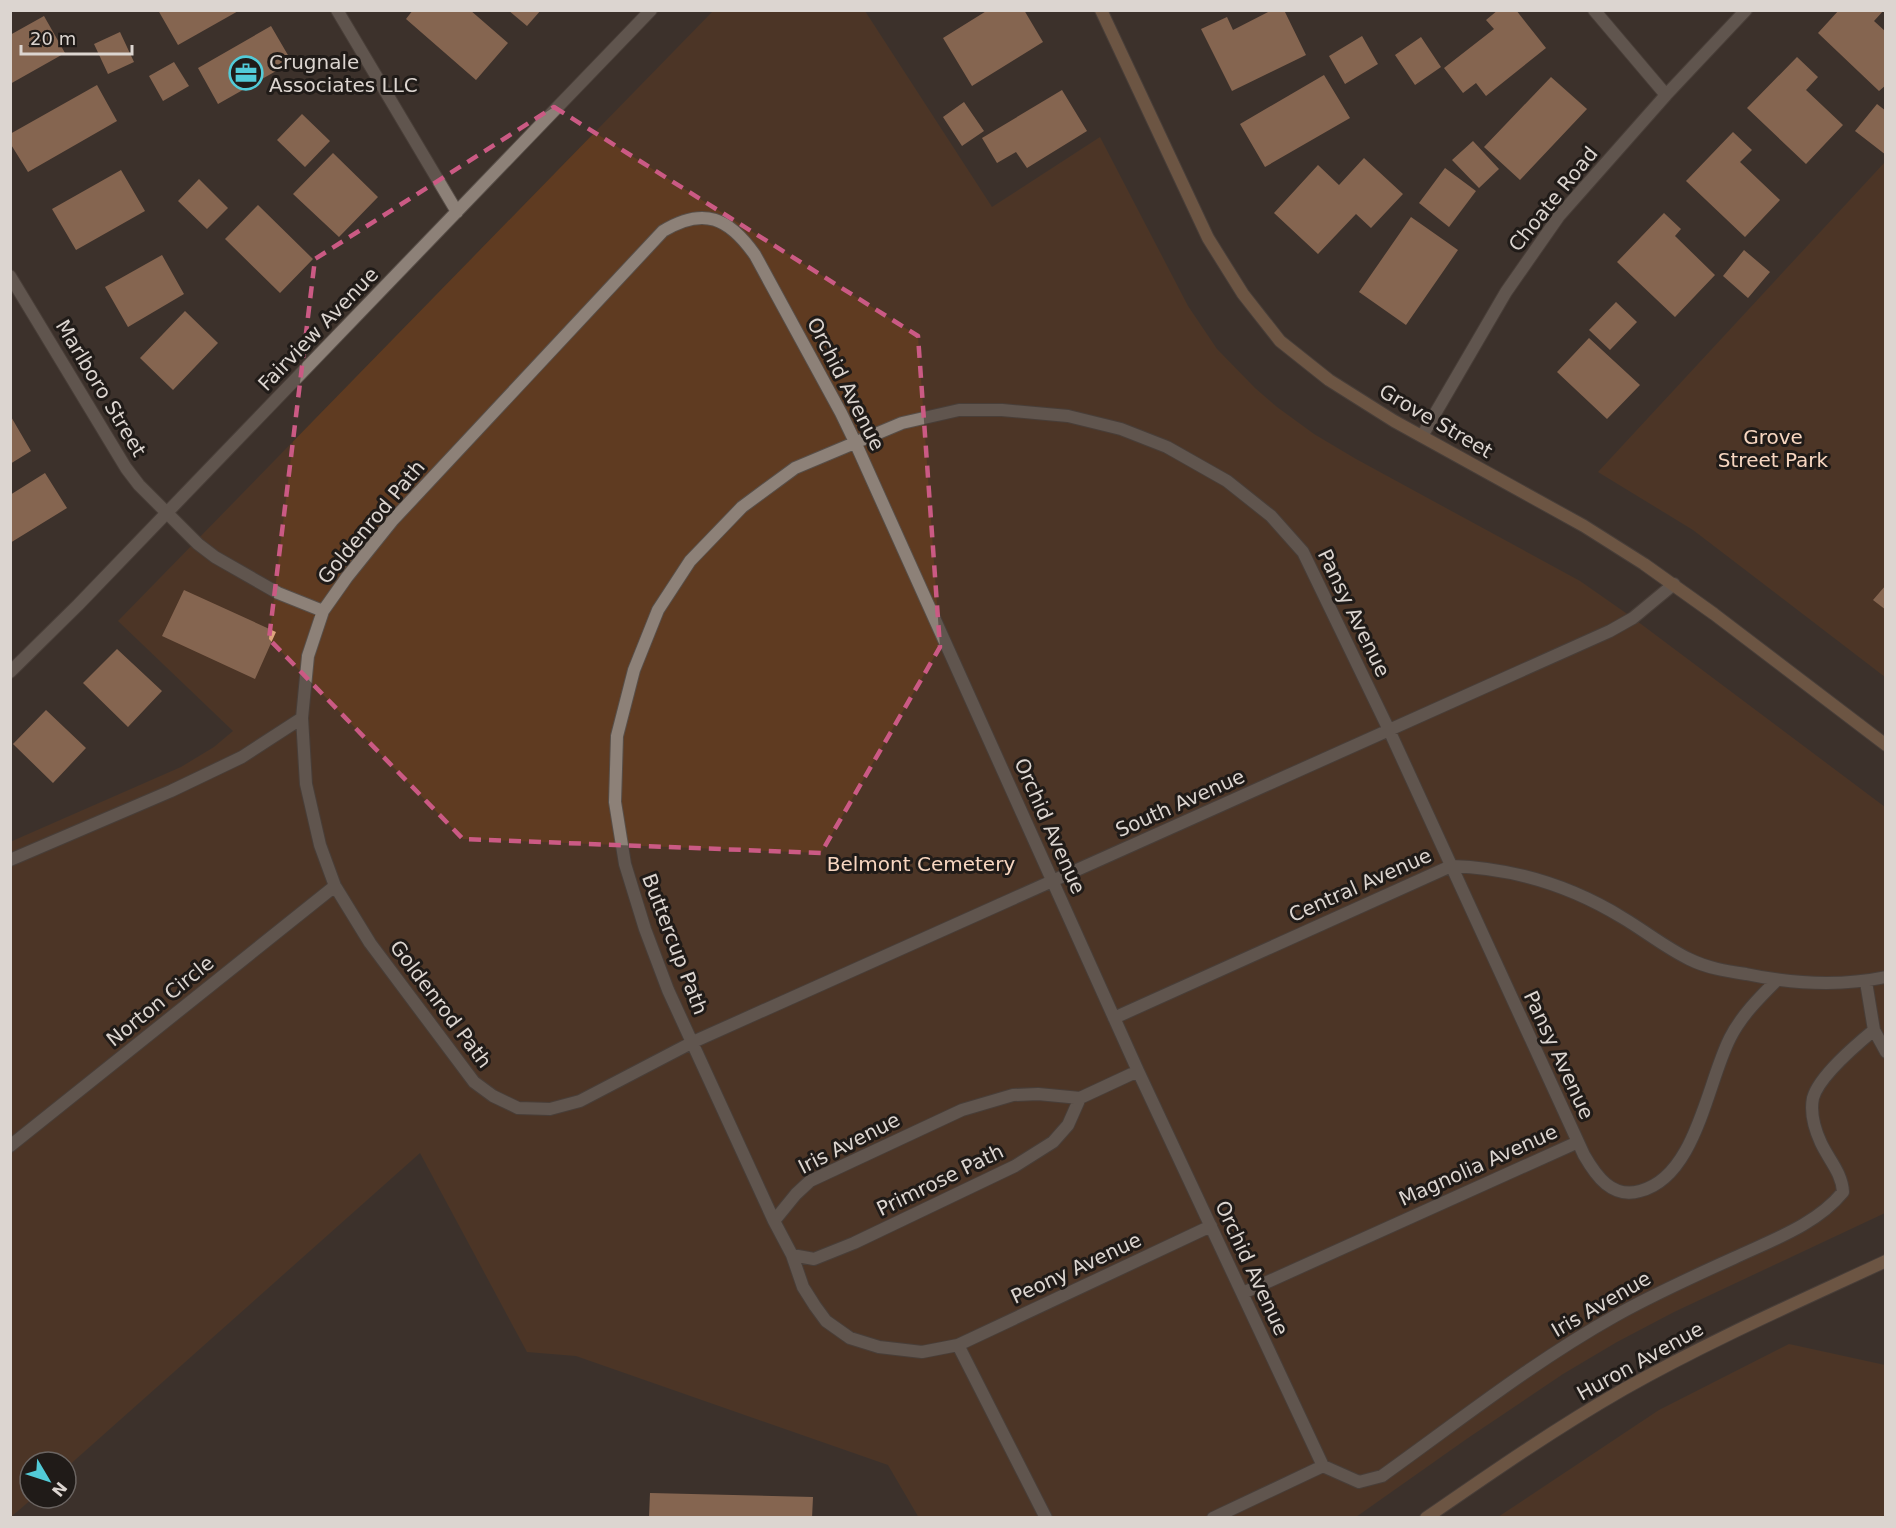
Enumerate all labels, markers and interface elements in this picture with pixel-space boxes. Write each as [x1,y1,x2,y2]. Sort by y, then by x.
scale bar [21,18,132,56]
text: 20 m [30,28,76,49]
place label: Crugnale Associates LLC [269,50,418,97]
office icon: Crugnale Associates LLC [228,55,264,91]
street label: Choate Road [1503,142,1603,256]
street label: Fairview Avenue [253,262,383,396]
street label: Orchid Avenue [802,313,890,455]
street label: Marlboro Street [51,315,151,461]
street label: Grove Street [1375,379,1497,463]
park label: Grove Street Park [1718,425,1829,472]
street label: Goldenrod Path [312,455,430,589]
street label: Pansy Avenue [1313,545,1395,681]
street label: Orchid Avenue [1009,754,1091,898]
street label: South Avenue [1112,764,1248,842]
street label: Central Avenue [1285,843,1435,927]
park label: Belmont Cemetery [827,852,1015,876]
street label: Buttercup Path [637,870,713,1018]
street label: Goldenrod Path [385,935,497,1073]
street label: Norton Circle [102,951,218,1051]
street label: Pansy Avenue [1519,987,1599,1123]
street label: Iris Avenue [794,1107,904,1179]
street label: Magnolia Avenue [1395,1119,1561,1211]
street label: Primrose Path [873,1139,1007,1221]
street label: Orchid Avenue [1210,1197,1294,1339]
street label: Peony Avenue [1007,1227,1145,1309]
street label: Iris Avenue [1547,1266,1655,1342]
street label: Huron Avenue [1572,1316,1708,1406]
north arrow [18,1450,78,1510]
text: N [48,1478,71,1500]

